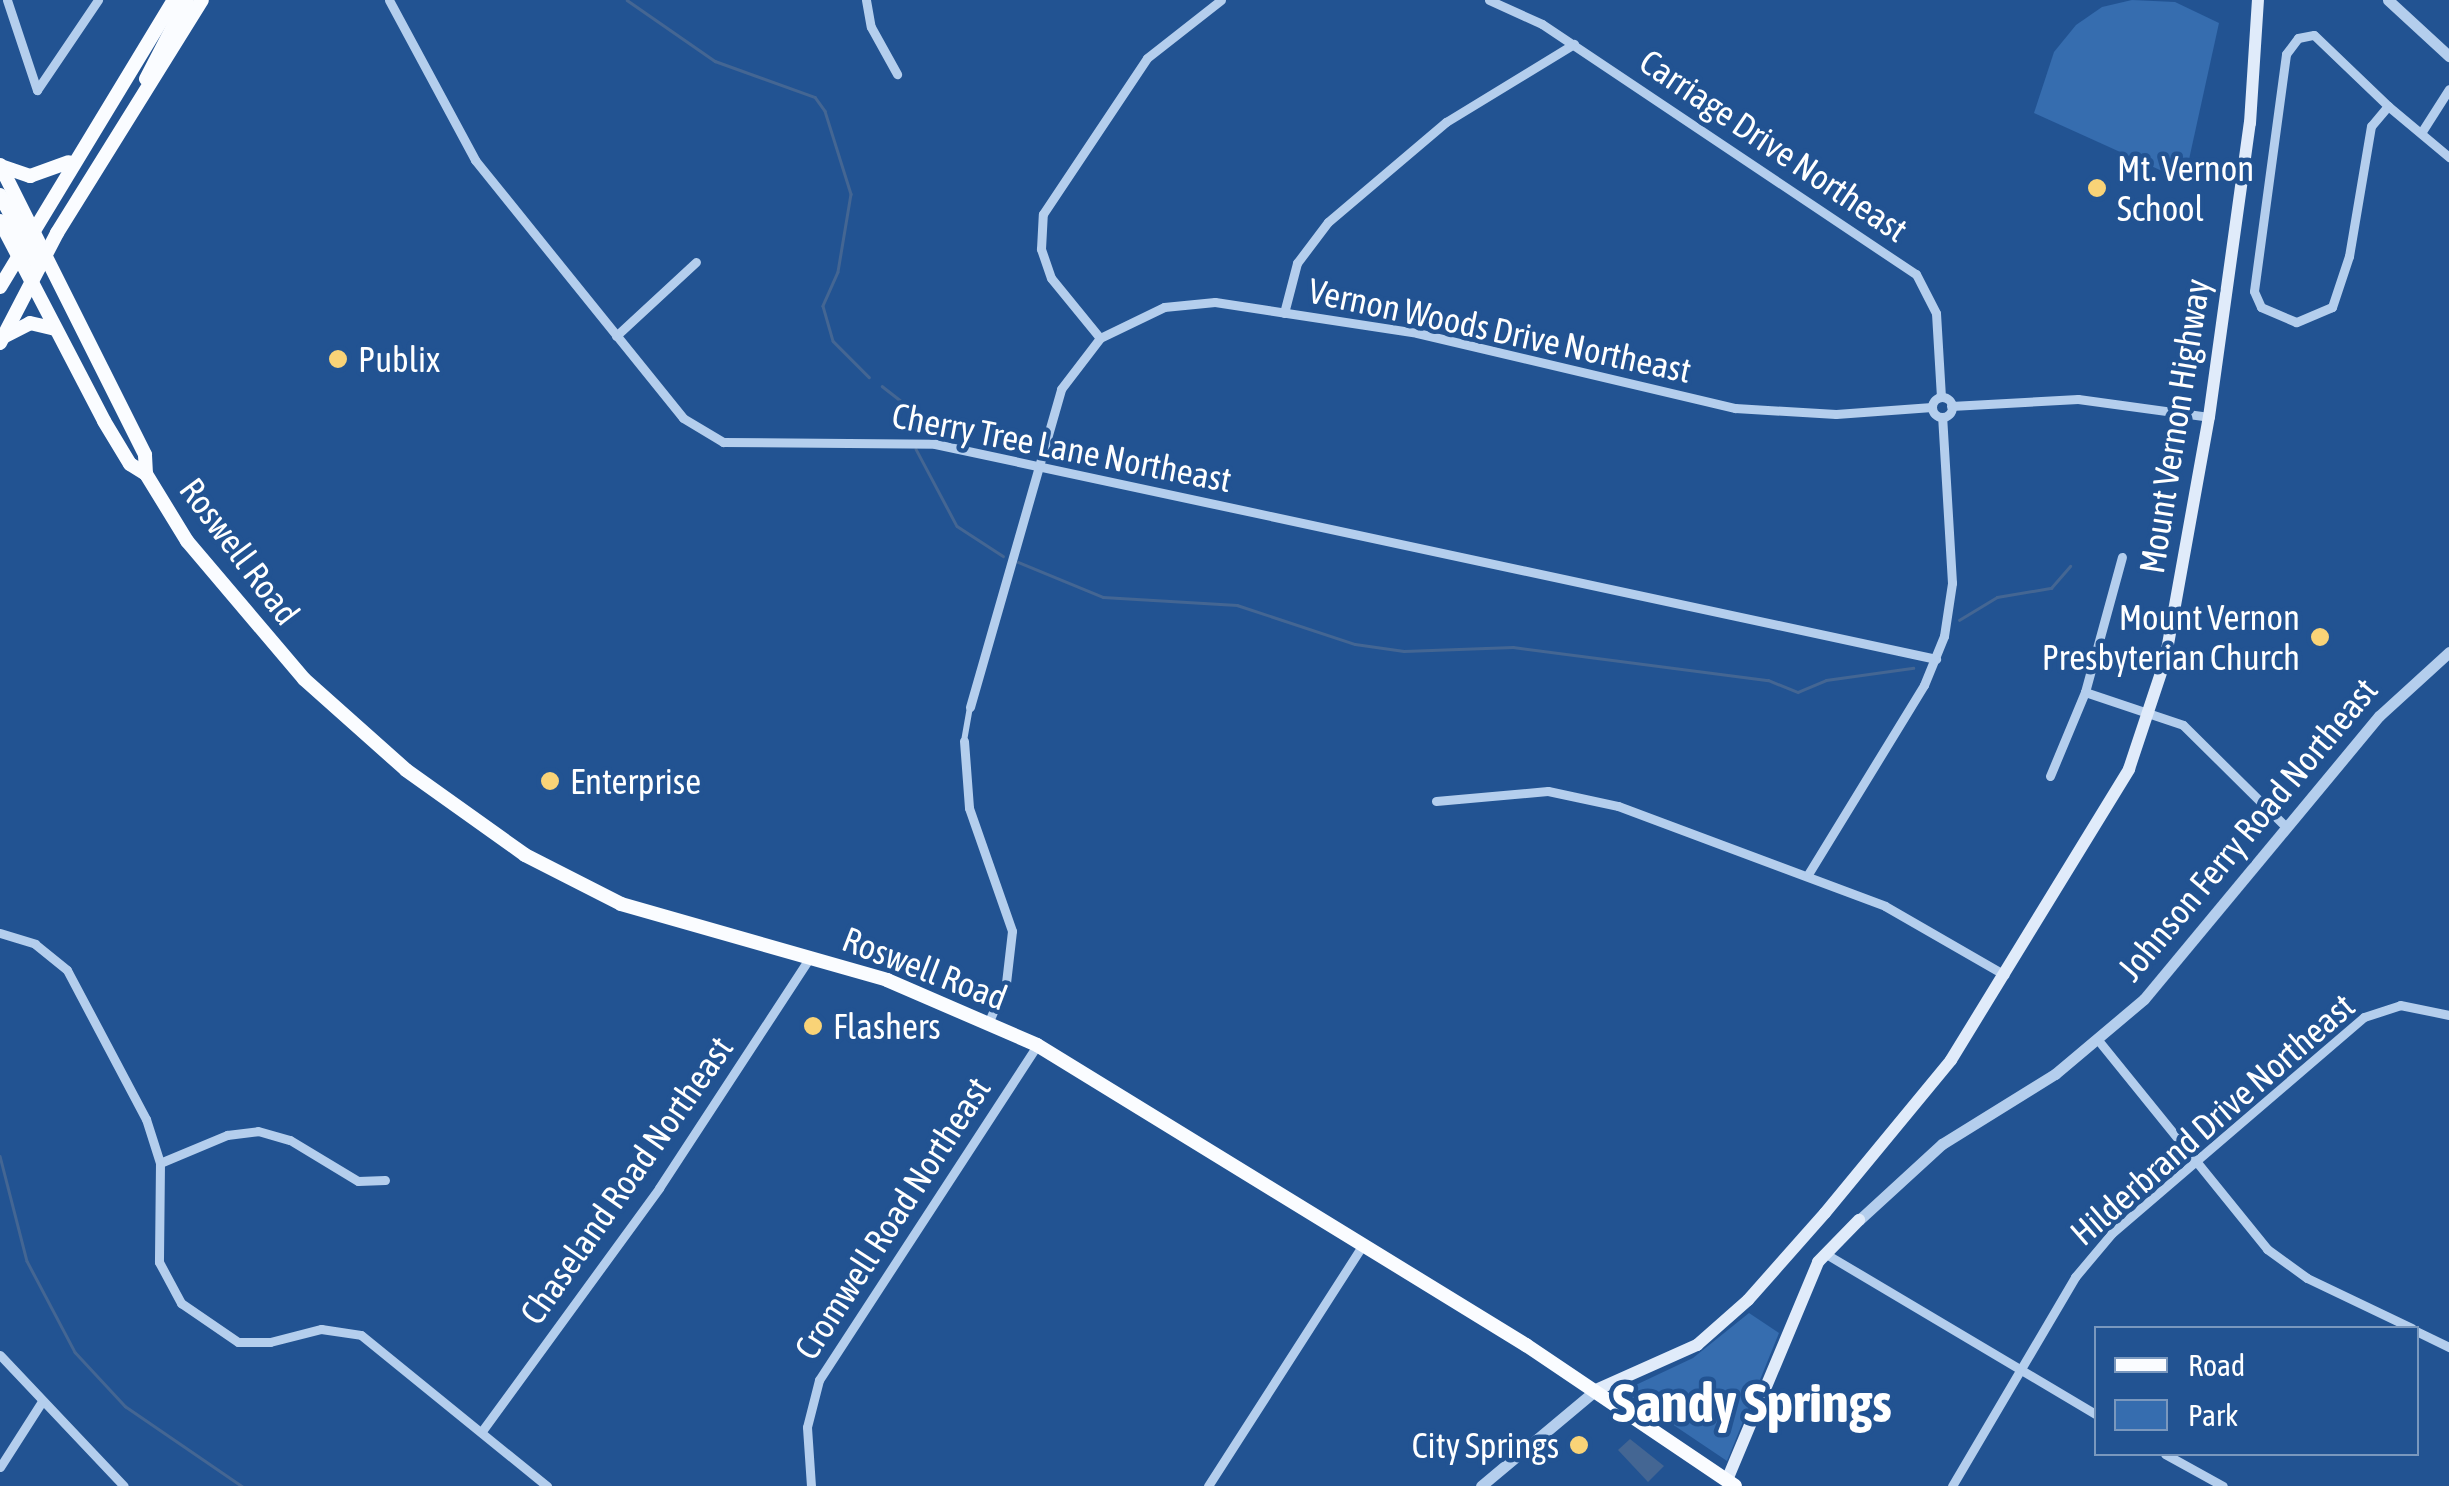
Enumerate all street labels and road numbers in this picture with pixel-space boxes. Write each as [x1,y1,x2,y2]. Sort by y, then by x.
street label: Carriage Drive Northeast [1632,40,1916,250]
street label: Vernon Woods Drive Northeast [1305,269,1695,391]
street label: Mount Vernon Highway [2130,276,2218,576]
street label: Cherry Tree Lane Northeast [889,394,1235,500]
street label: Roswell Road [171,469,309,633]
street label: Johnson Ferry Road Northeast [2108,669,2386,989]
street label: Roswell Road [837,917,1013,1019]
street label: Hilderbrand Drive Northeast [2061,984,2363,1254]
street label: Chaseland Road Northeast [511,1028,741,1332]
street label: Cromwell Road Northeast [785,1069,999,1367]

